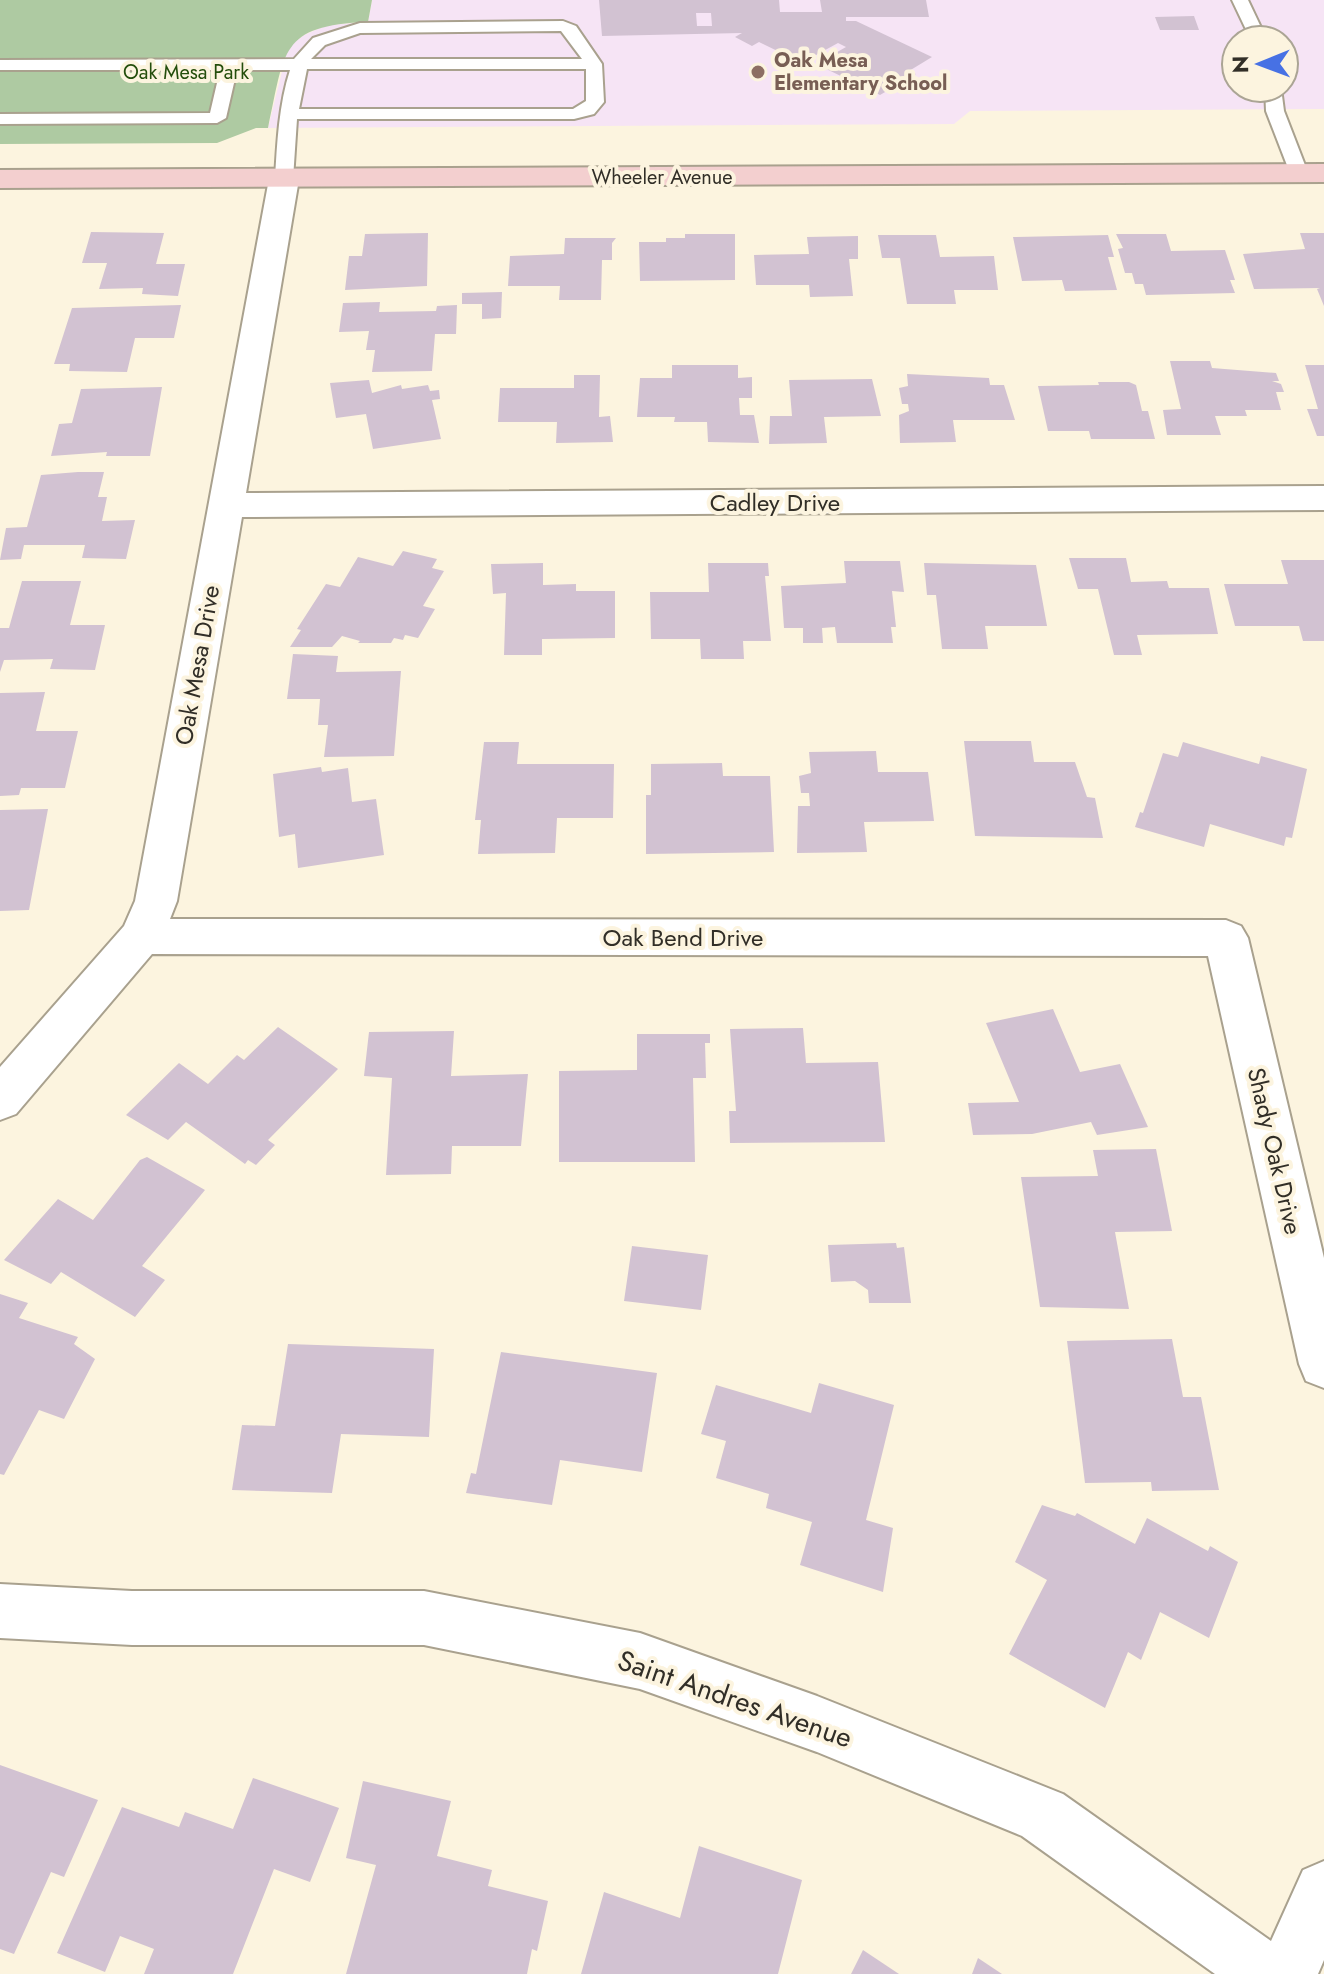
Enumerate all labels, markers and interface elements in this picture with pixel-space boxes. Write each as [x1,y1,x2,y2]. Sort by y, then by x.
north arrow [1220,24,1300,104]
place label: Oak Mesa Elementary School [774,46,947,98]
text: N [1224,55,1256,73]
park label: Oak Mesa Park [123,58,249,87]
marker: Oak Mesa Elementary School [749,63,767,81]
street label: Wheeler Avenue [592,163,732,192]
street label: Cadley Drive [710,485,840,520]
street label: Oak Mesa Drive [166,582,228,748]
street label: Oak Bend Drive [603,920,763,955]
street label: Shady Oak Drive [1239,1064,1311,1238]
street label: Saint Andres Avenue [612,1640,858,1758]

